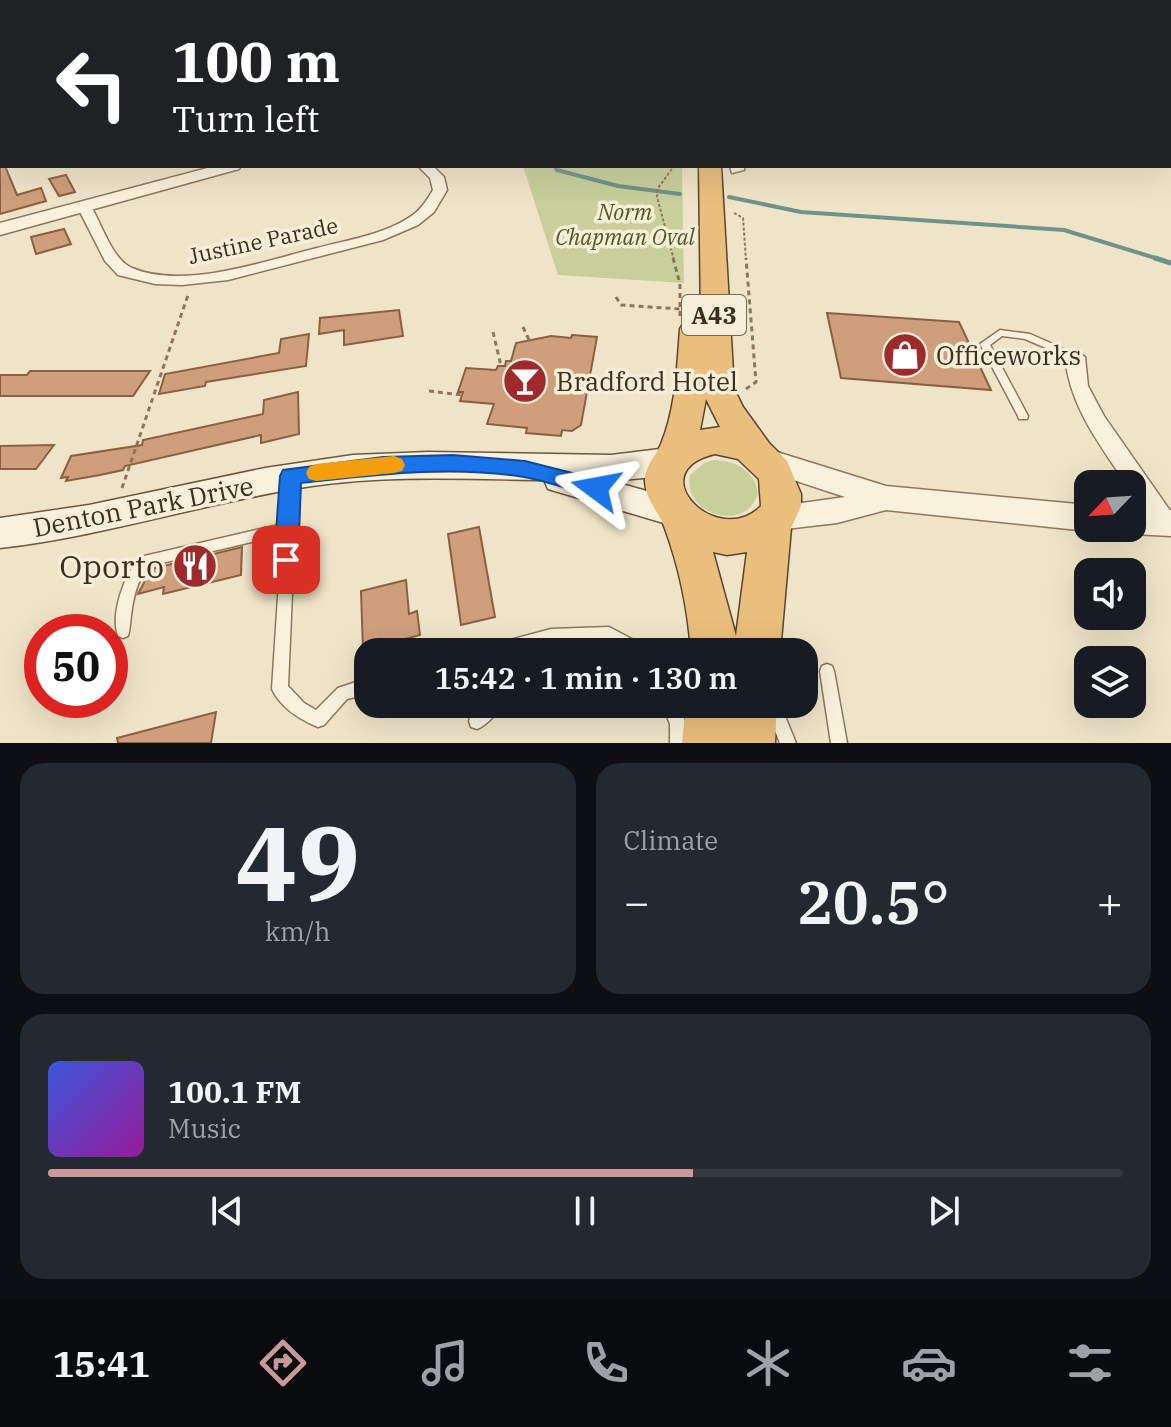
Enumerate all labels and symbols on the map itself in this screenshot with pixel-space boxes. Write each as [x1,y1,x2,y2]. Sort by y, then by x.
park label: Norm Chapman Oval [555,197,696,251]
street label: Justine Parade [186,210,340,270]
road number: A43 [682,295,746,335]
shop icon: Officeworks [881,331,929,379]
place label: Officeworks [936,338,1081,372]
bar icon: Bradford Hotel [501,357,549,405]
place label: Bradford Hotel [556,364,738,398]
position arrow [554,446,638,530]
street label: Denton Park Drive [30,468,256,544]
north arrow [1074,470,1146,542]
pin [252,526,320,594]
restaurant icon: Oporto [171,542,219,590]
place label: Oporto [59,545,164,587]
speed limit sign: 50 [24,614,128,718]

